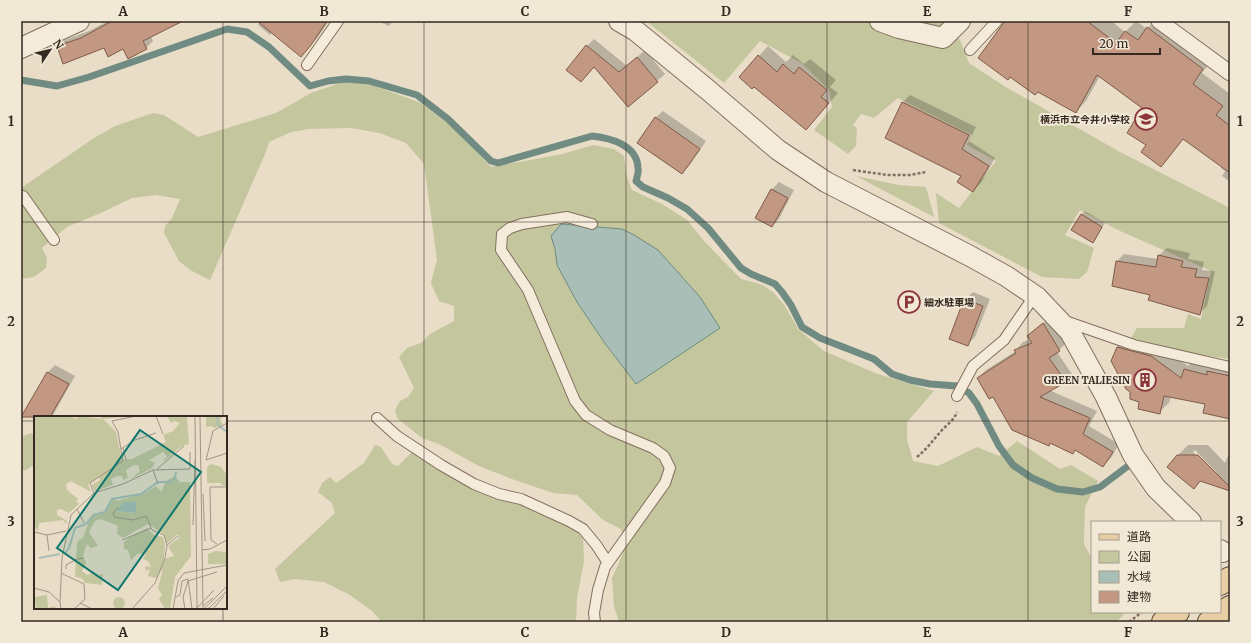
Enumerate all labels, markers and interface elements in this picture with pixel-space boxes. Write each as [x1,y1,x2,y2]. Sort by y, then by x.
text: A [117,3,128,20]
text: B [319,3,329,20]
text: C [521,3,530,20]
text: D [721,3,731,20]
text: E [923,3,932,20]
text: F [1124,3,1132,20]
north arrow [30,30,70,70]
scale bar [1093,30,1160,56]
text: 20 m [1099,36,1128,51]
text: N [50,37,67,52]
school or university icon: 横浜市立今井小学校 [1133,106,1159,132]
text: 1 [8,113,14,130]
place label: 横浜市立今井小学校 [1040,113,1130,126]
text: 1 [1237,113,1243,130]
parking icon: 細水駐車場 [896,289,922,315]
place label: 細水駐車場 [924,296,974,309]
text: 2 [7,313,15,330]
text: 2 [1236,313,1244,330]
building icon: GREEN TALIESIN [1132,367,1158,393]
place label: GREEN TALIESIN [1044,374,1130,387]
inset map [34,416,227,609]
text: 3 [7,513,15,530]
text: 3 [1236,513,1244,530]
legend [1091,521,1221,613]
text: 道路 [1127,529,1151,544]
text: 公園 [1127,549,1151,564]
text: 水域 [1127,569,1151,584]
text: 建物 [1127,589,1151,604]
text: A [117,624,128,641]
text: B [319,624,329,641]
text: C [521,624,530,641]
text: D [721,624,731,641]
text: E [923,624,932,641]
text: F [1124,624,1132,641]

